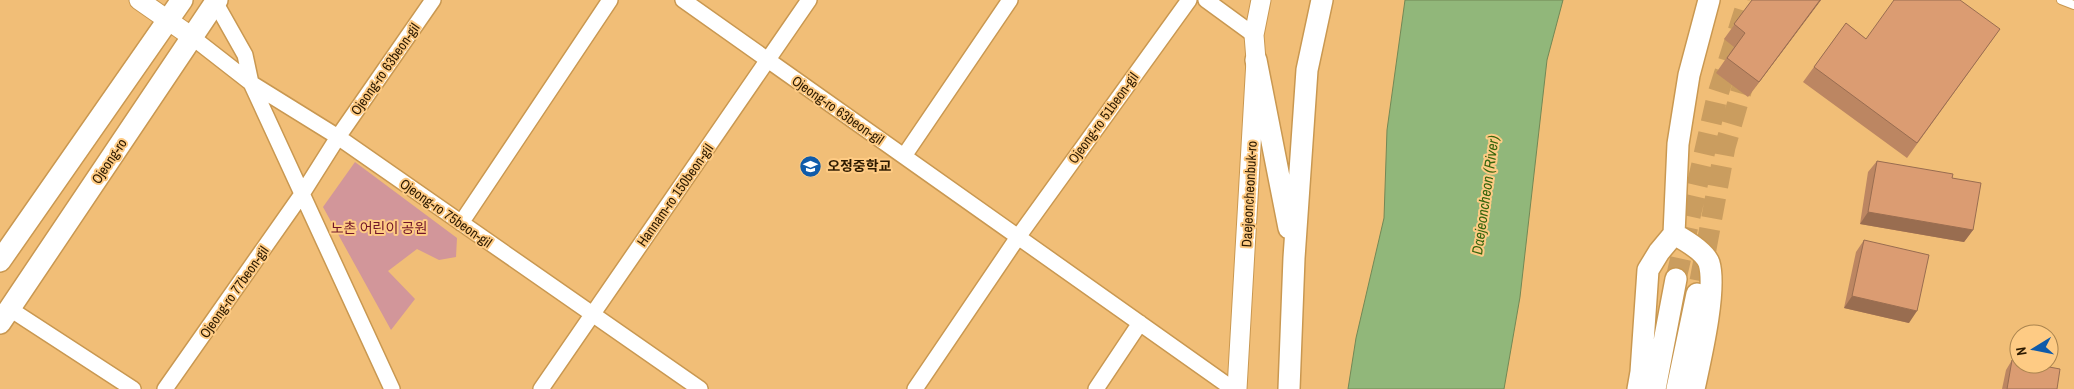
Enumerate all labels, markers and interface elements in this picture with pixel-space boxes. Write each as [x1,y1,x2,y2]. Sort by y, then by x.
street label: Ojeong-ro 63beon-gil [347,19,423,119]
street label: Ojeong-ro 51beon-gil [1064,69,1142,167]
street label: Ojeong-ro 63beon-gil [788,72,888,148]
water label: Daejeoncheon (River) [1466,134,1504,256]
street label: Ojeong-ro [87,135,131,187]
street label: Hannam-ro 150beon-gil [633,140,717,250]
street label: Daejeoncheonbuk-ro [1237,140,1261,248]
school or university icon: 오정중학교 [799,154,823,178]
place label: 오정중학교 [827,157,892,175]
street label: Ojeong-ro 75beon-gil [396,175,496,251]
park label: 노촌 어린이 공원 [331,219,427,237]
street label: Ojeong-ro 77beon-gil [196,242,272,342]
north arrow [2009,324,2059,374]
text: N [2012,346,2031,357]

